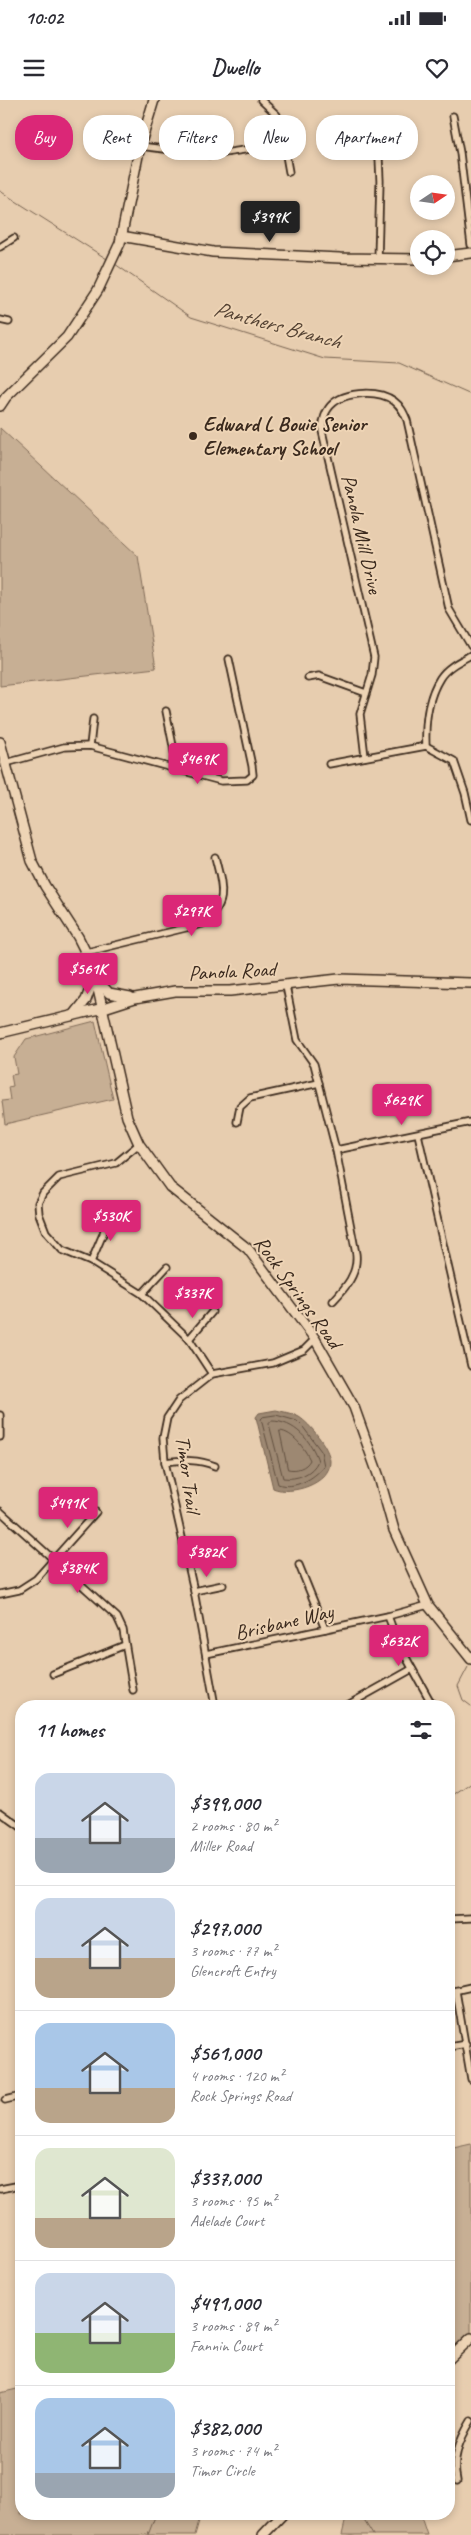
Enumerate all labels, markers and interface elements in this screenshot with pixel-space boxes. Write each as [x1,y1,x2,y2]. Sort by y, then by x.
text: 10:02 [25,6,63,30]
icon: menu [20,54,48,82]
text: Dwello [212,54,259,82]
icon: heart [423,54,451,82]
chip: Buy [15,115,73,160]
chip: Rent [83,115,149,160]
chip: Filters [159,115,234,160]
chip: New [244,115,306,160]
chip: Apartment [316,115,418,160]
north arrow [410,175,455,220]
map controls [410,175,455,275]
pin: $399K [235,200,305,243]
text: $399K [252,207,288,227]
button: locate [410,230,455,275]
water label: Panthers Branch [211,295,345,356]
place label: Edward L Bouie Senior Elementary School [203,411,369,461]
marker: Edward L Bouie Senior Elementary School [187,430,199,442]
street label: Panola Mill Drive [336,472,389,597]
pin: $469K [163,742,233,785]
text: $469K [179,749,217,769]
pin: $297K [157,894,227,937]
text: $297K [174,901,210,921]
pin: $561K [53,952,123,995]
street label: Panola Road [188,956,279,986]
text: $561K [69,959,107,979]
pin: $629K [367,1084,437,1126]
text: $629K [383,1090,421,1110]
pin: $530K [76,1200,146,1242]
text: $530K [93,1206,129,1226]
street label: Rock Springs Road [248,1231,350,1356]
pin: $337K [158,1276,228,1319]
text: $337K [175,1283,211,1303]
street label: Timor Trail [170,1434,207,1517]
pin: $491K [33,1486,103,1529]
text: $491K [50,1493,86,1513]
pin: $382K [172,1536,242,1578]
text: $382K [189,1542,225,1562]
pin: $384K [43,1552,113,1594]
text: $384K [60,1558,96,1578]
street label: Brisbane Way [232,1598,337,1646]
pin: $632K [364,1624,434,1667]
text: $632K [380,1631,418,1651]
icon: filters [407,1716,435,1744]
text: 11 homes [35,1717,104,1743]
text: $399,000 [190,1790,260,1816]
icon: home [75,1793,135,1853]
text: 2 rooms · 80 m² [190,1816,276,1836]
text: Miller Road [190,1836,252,1856]
text: $297,000 [190,1915,260,1941]
icon: home [75,1918,135,1978]
text: 3 rooms · 77 m² [190,1941,276,1961]
text: Glencroft Entry [190,1961,276,1981]
text: $561,000 [190,2040,260,2066]
icon: home [75,2043,135,2103]
text: 4 rooms · 120 m² [190,2066,284,2086]
text: Rock Springs Road [190,2086,291,2106]
text: $337,000 [190,2165,260,2191]
icon: home [75,2168,135,2228]
text: 3 rooms · 95 m² [190,2191,276,2211]
text: Adelade Court [190,2211,264,2231]
text: $491,000 [190,2290,260,2316]
icon: home [75,2293,135,2353]
text: 3 rooms · 89 m² [190,2316,276,2336]
text: Fannin Court [190,2336,262,2356]
text: $382,000 [190,2415,260,2441]
icon: home [75,2418,135,2478]
text: 3 rooms · 74 m² [190,2441,276,2461]
text: Timor Circle [190,2461,255,2481]

